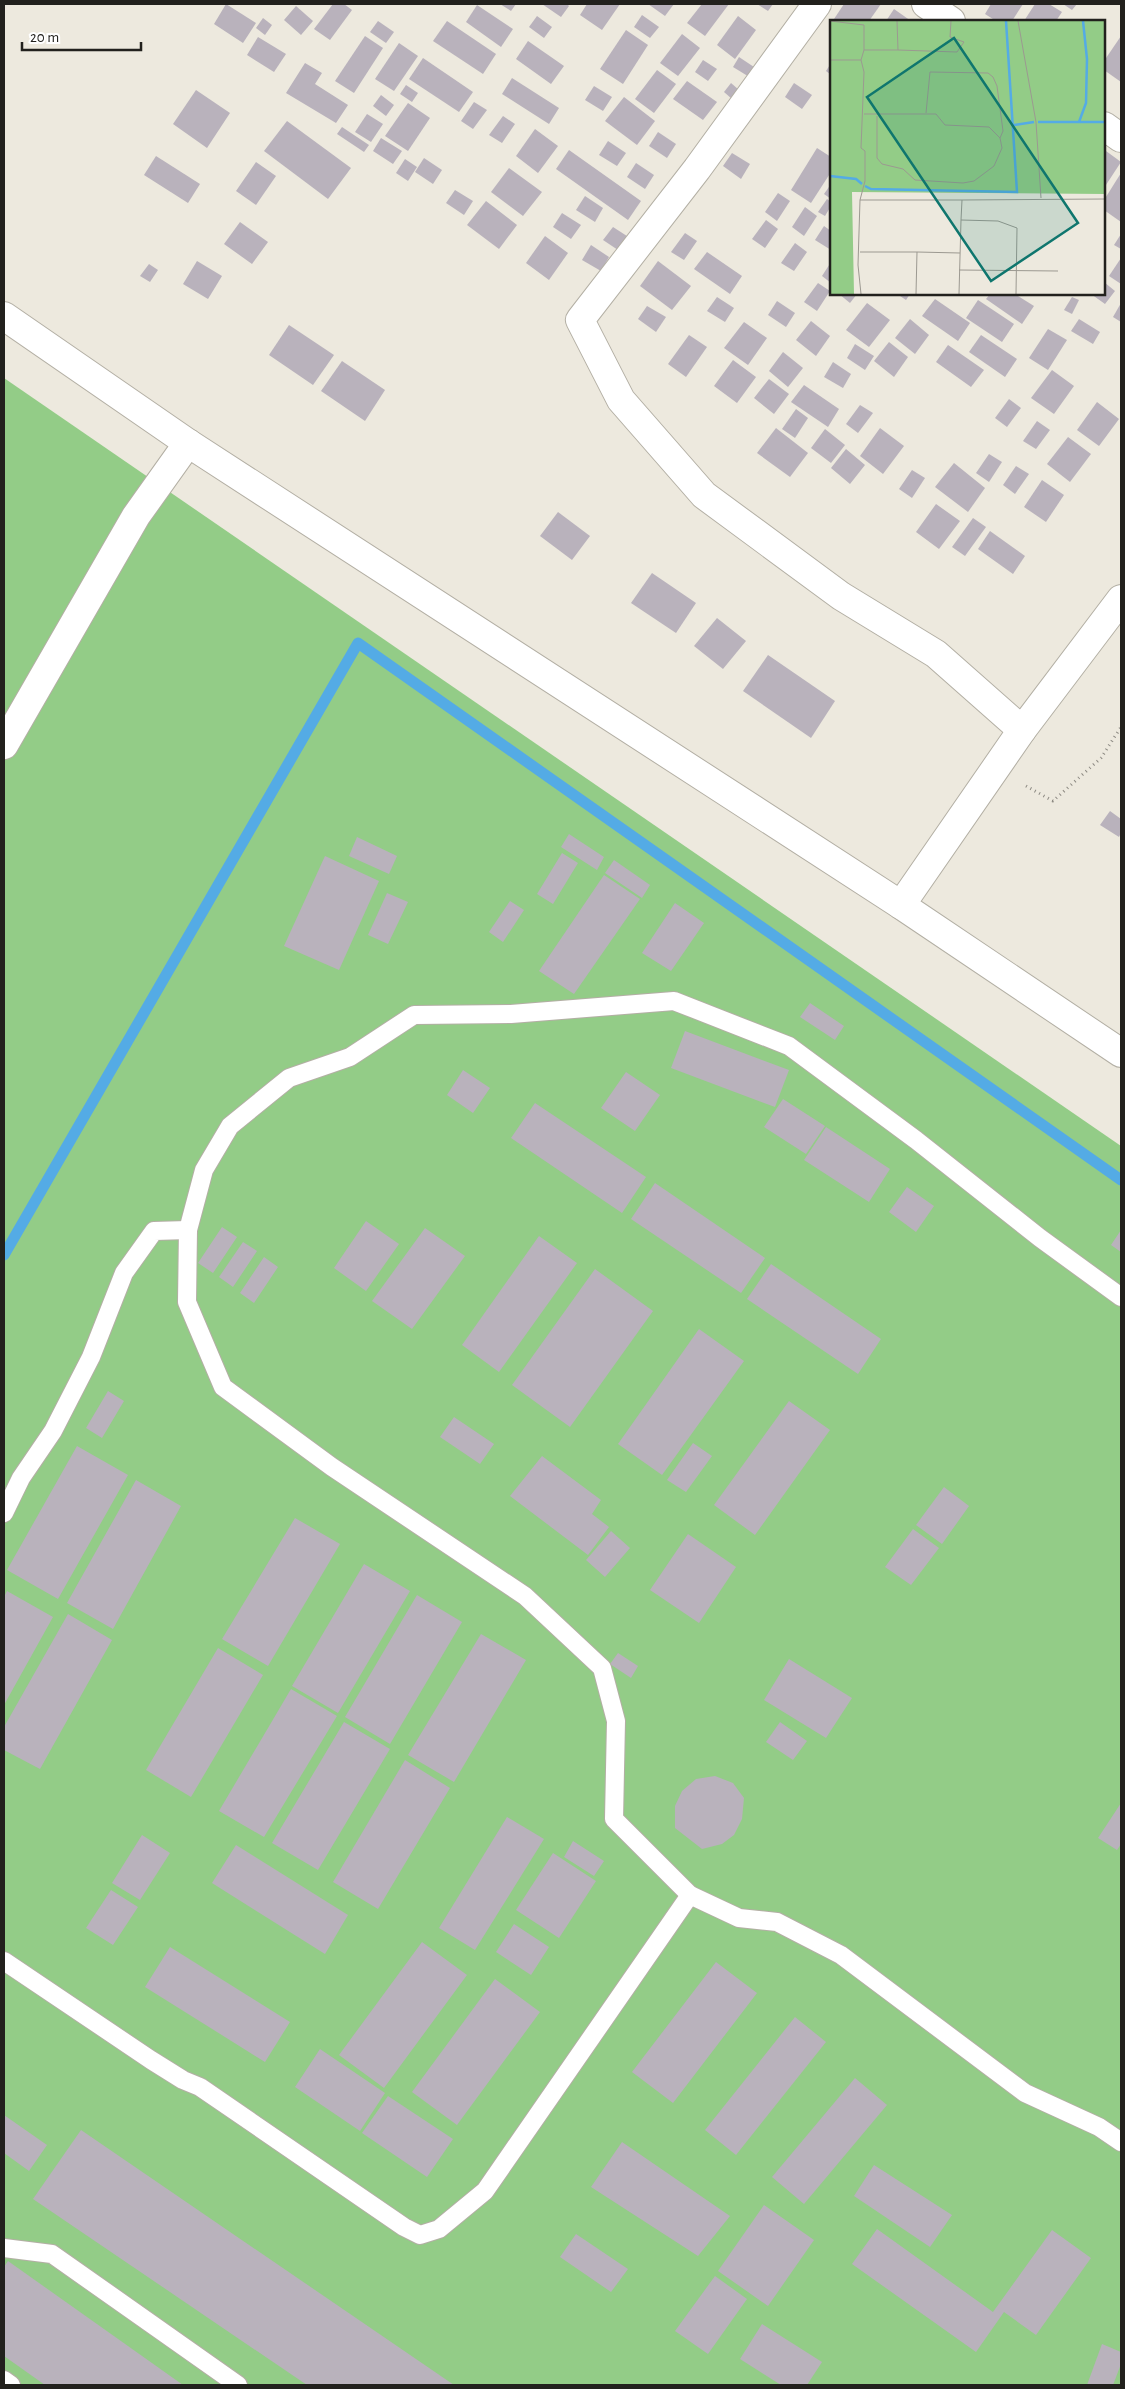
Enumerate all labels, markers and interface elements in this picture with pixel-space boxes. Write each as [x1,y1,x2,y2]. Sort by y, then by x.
scale bar [22,20,141,52]
inset map [830,20,1105,295]
text: 20 m [30,30,59,45]

